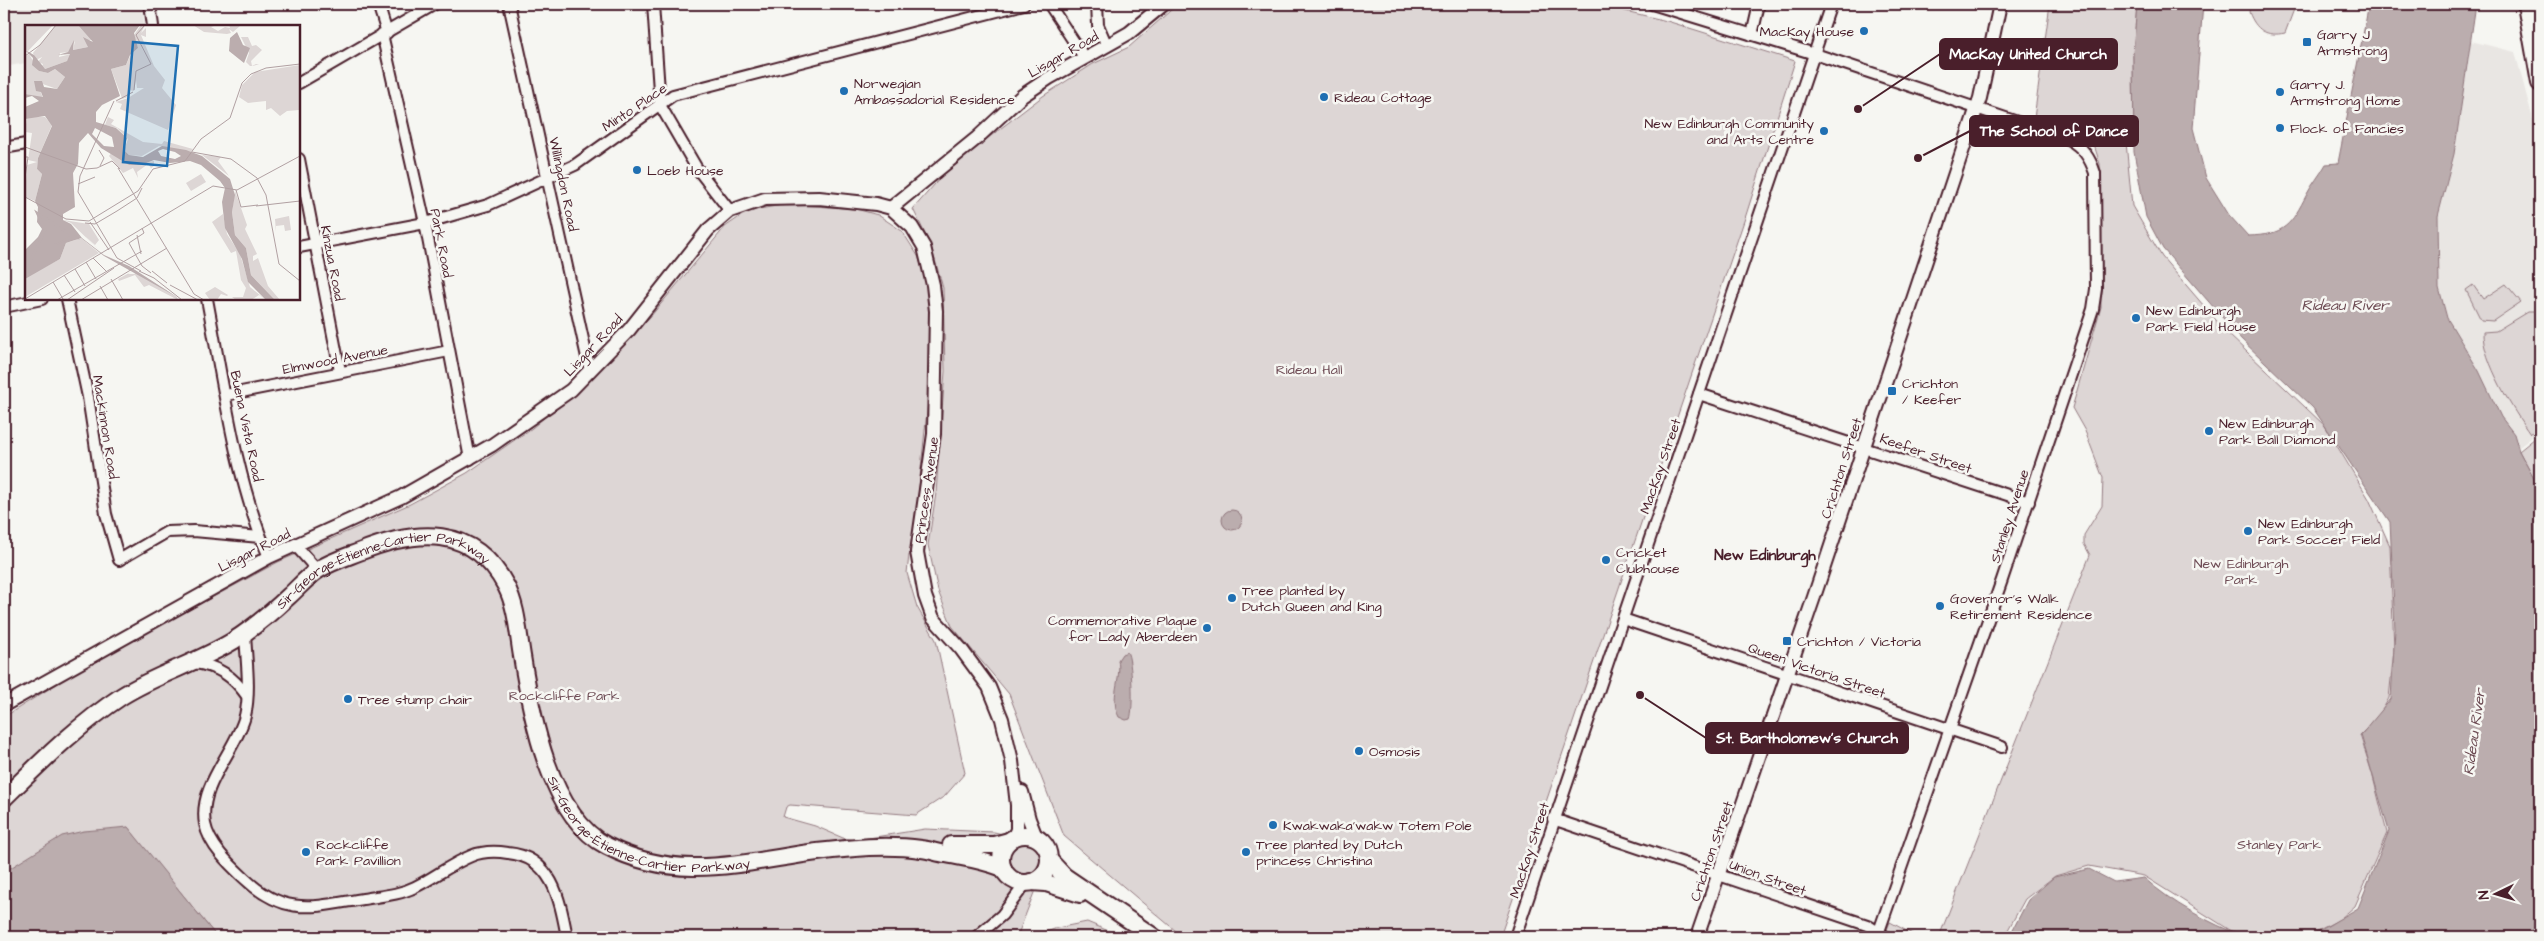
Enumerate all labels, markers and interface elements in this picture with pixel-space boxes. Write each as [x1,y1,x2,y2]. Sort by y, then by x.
place label: MacKay House [1759,22,1854,42]
inset map [25,25,300,300]
marker: MacKay House [1858,25,1870,37]
place label: Garry J Armstrong [2317,25,2387,61]
street label: Lisgar Road [1024,27,1103,83]
marker: Garry J Armstrong [2301,36,2313,48]
callout: MacKay United Church [1940,39,2117,69]
text: MacKay United Church [1949,44,2107,66]
place label: Norwegian Ambassadorial Residence [854,74,1015,110]
place label: Garry J. Armstrong Home [2290,75,2401,111]
street label: Minto Place [598,78,671,137]
marker: Norwegian Ambassadorial Residence [838,85,850,97]
marker: Garry J. Armstrong Home [2274,86,2286,98]
place label: Rideau Cottage [1334,88,1432,108]
marker: Rideau Cottage [1318,91,1330,103]
place label: New Edinburgh Community and Arts Centre [1645,114,1814,150]
callout: The School of Dance [1970,116,2138,146]
place label: Flock of Fancies [2290,119,2404,139]
text: The School of Dance [1979,121,2128,142]
marker: Flock of Fancies [2274,122,2286,134]
marker: New Edinburgh Community and Arts Centre [1818,125,1830,137]
street label: Willingdon Road [543,135,583,233]
place label: Loeb House [647,161,724,181]
marker: Loeb House [631,164,643,176]
street label: Park Road [425,207,458,280]
street label: Kinzua Road [315,224,349,303]
water label: Rideau River [2301,295,2390,316]
place label: New Edinburgh Park Field House [2146,301,2257,337]
street label: Lisgar Road [560,310,628,381]
marker: New Edinburgh Park Field House [2130,312,2142,324]
street label: Elmwood Avenue [281,340,390,380]
park label: Rideau Hall [1276,360,1342,380]
street label: Buena Vista Road [225,369,268,483]
street label: Mackinnon Road [87,374,123,481]
place label: Crichton / Keefer [1902,374,1961,410]
marker: Crichton / Keefer [1886,385,1898,397]
place label: New Edinburgh Park Ball Diamond [2219,414,2335,450]
street label: Crichton Street [1816,415,1868,521]
street label: MacKay Street [1635,416,1687,517]
marker: New Edinburgh Park Ball Diamond [2203,425,2215,437]
street label: Keefer Street [1877,429,1975,479]
street label: Princess Avenue [910,435,944,545]
street label: Stanley Avenue [1985,467,2035,566]
place label: New Edinburgh Park Soccer Field [2258,514,2380,550]
street label: Lisgar Road [215,524,294,578]
marker: New Edinburgh Park Soccer Field [2242,525,2254,537]
street label: Sir-George-Étienne-Cartier Parkway [272,527,495,614]
place label: Cricket Clubhouse [1616,543,1680,579]
district label: New Edinburgh [1714,545,1816,568]
marker: Cricket Clubhouse [1600,554,1612,566]
park label: New Edinburgh Park [2194,554,2288,590]
place label: Tree planted by Dutch Queen and King [1242,581,1382,617]
place label: Governor's Walk Retirement Residence [1950,589,2093,625]
marker: Tree planted by Dutch Queen and King [1226,592,1238,604]
marker: Governor's Walk Retirement Residence [1934,600,1946,612]
place label: Commemorative Plaque for Lady Aberdeen [1048,611,1197,647]
marker: Commemorative Plaque for Lady Aberdeen [1201,622,1213,634]
place label: Crichton / Victoria [1797,632,1921,652]
marker: Crichton / Victoria [1781,635,1793,647]
street label: Queen Victoria Street [1745,638,1888,704]
park label: Rockcliffe Park [509,686,620,706]
water label: Rideau River [2458,686,2491,777]
place label: Tree stump chair [358,690,472,710]
marker: Tree stump chair [342,693,354,705]
callout: St. Bartholomew's Church [1706,723,1908,753]
text: St. Bartholomew's Church [1715,728,1898,749]
place label: Osmosis [1369,742,1420,762]
marker: Osmosis [1353,745,1365,757]
street label: Sir-George-Étienne-Cartier Parkway [542,773,752,878]
street label: Crichton Street [1685,798,1739,904]
street label: MacKay Street [1505,800,1555,901]
place label: Kwakwaka'wakw Totem Pole [1283,816,1472,836]
marker: Kwakwaka'wakw Totem Pole [1267,819,1279,831]
place label: Rockcliffe Park Pavillion [316,835,401,871]
place label: Tree planted by Dutch princess Christina [1256,835,1402,871]
park label: Stanley Park [2237,835,2322,855]
marker: Rockcliffe Park Pavillion [300,846,312,858]
marker: Tree planted by Dutch princess Christina [1240,846,1252,858]
street label: Union Street [1726,855,1809,901]
north arrow [2472,868,2522,918]
text: N [2474,890,2494,900]

